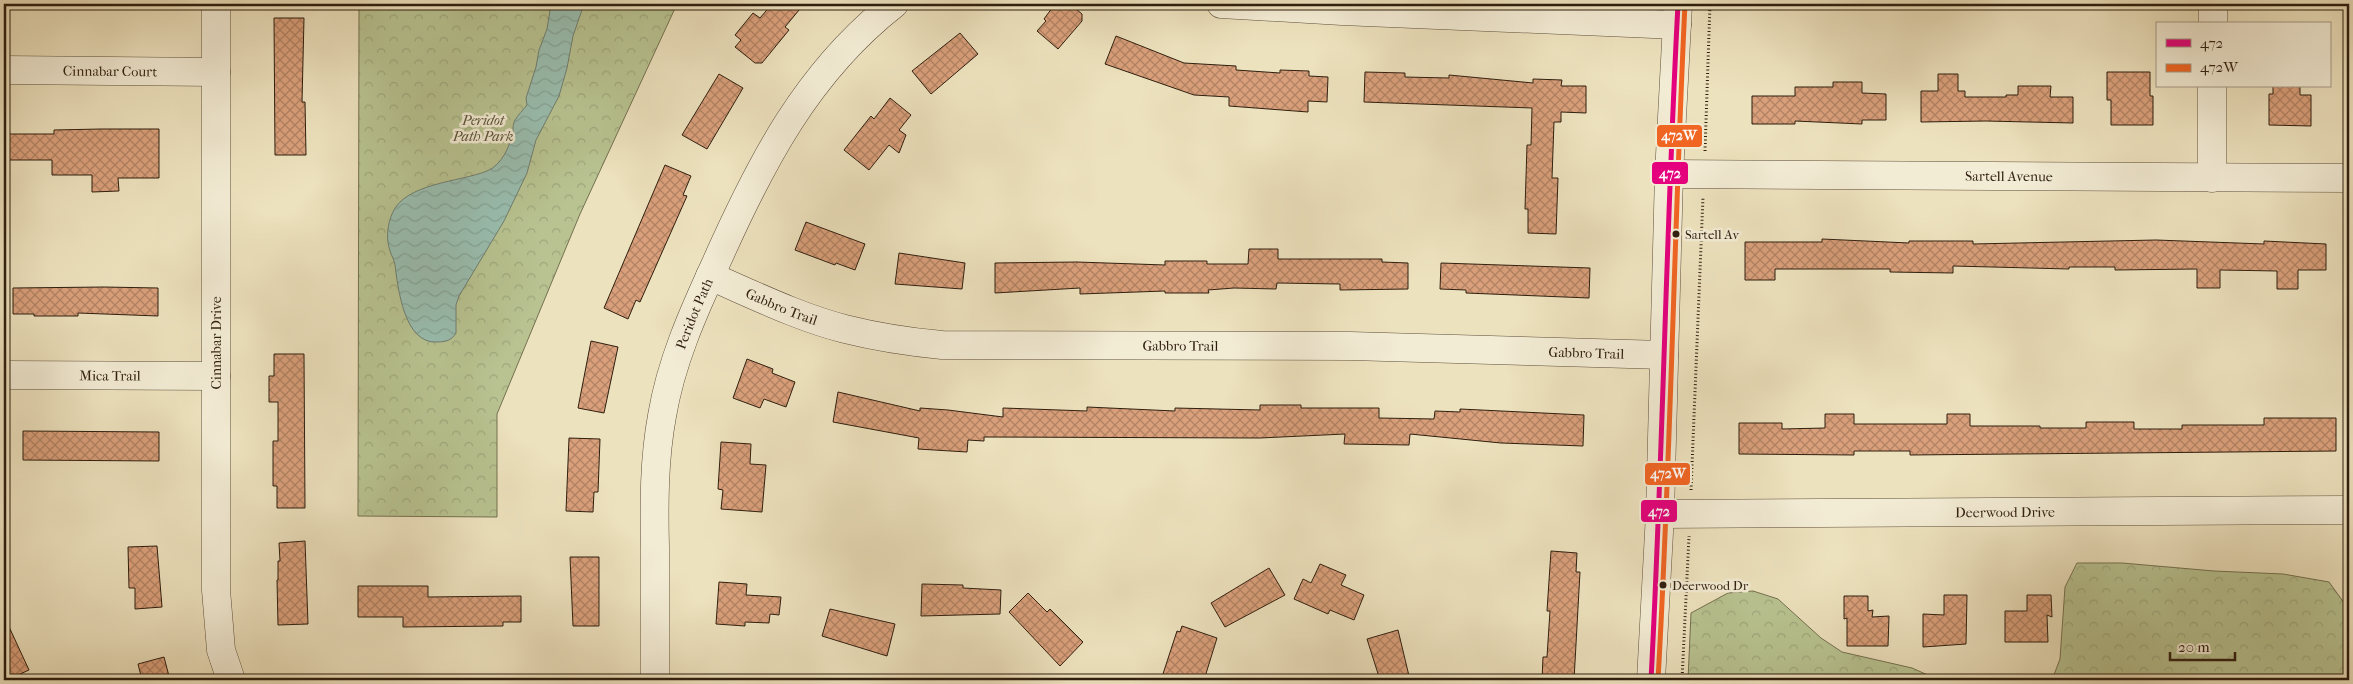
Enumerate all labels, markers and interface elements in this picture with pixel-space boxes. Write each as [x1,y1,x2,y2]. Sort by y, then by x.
legend [2156,22,2330,88]
text: 472 [2200,34,2224,52]
text: 472W [2200,58,2239,76]
street label: Cinnabar Court [63,63,157,80]
park label: Peridot Path Park [452,112,513,145]
line badge: 472W [1656,124,1703,148]
text: 472W [1660,127,1698,144]
line badge: 472 [1651,161,1689,185]
text: 472 [1658,165,1681,182]
street label: Sartell Avenue [1965,168,2053,185]
place label: Sartell Av [1685,227,1739,242]
marker: Sartell Av [1671,229,1681,239]
street label: Peridot Path [672,275,717,352]
street label: Gabbro Trail [743,285,820,329]
street label: Cinnabar Drive [208,296,225,390]
street label: Gabbro Trail [1142,337,1218,355]
street label: Gabbro Trail [1548,344,1625,363]
street label: Mica Trail [79,367,141,385]
line badge: 472W [1644,462,1691,486]
text: 472W [1649,465,1687,482]
line badge: 472 [1640,499,1678,523]
text: 472 [1647,503,1670,520]
street label: Deerwood Drive [1955,504,2055,521]
place label: Deerwood Dr [1672,578,1749,593]
marker: Deerwood Dr [1658,580,1668,590]
scale bar [2170,629,2236,661]
text: 20 m [2178,638,2210,656]

